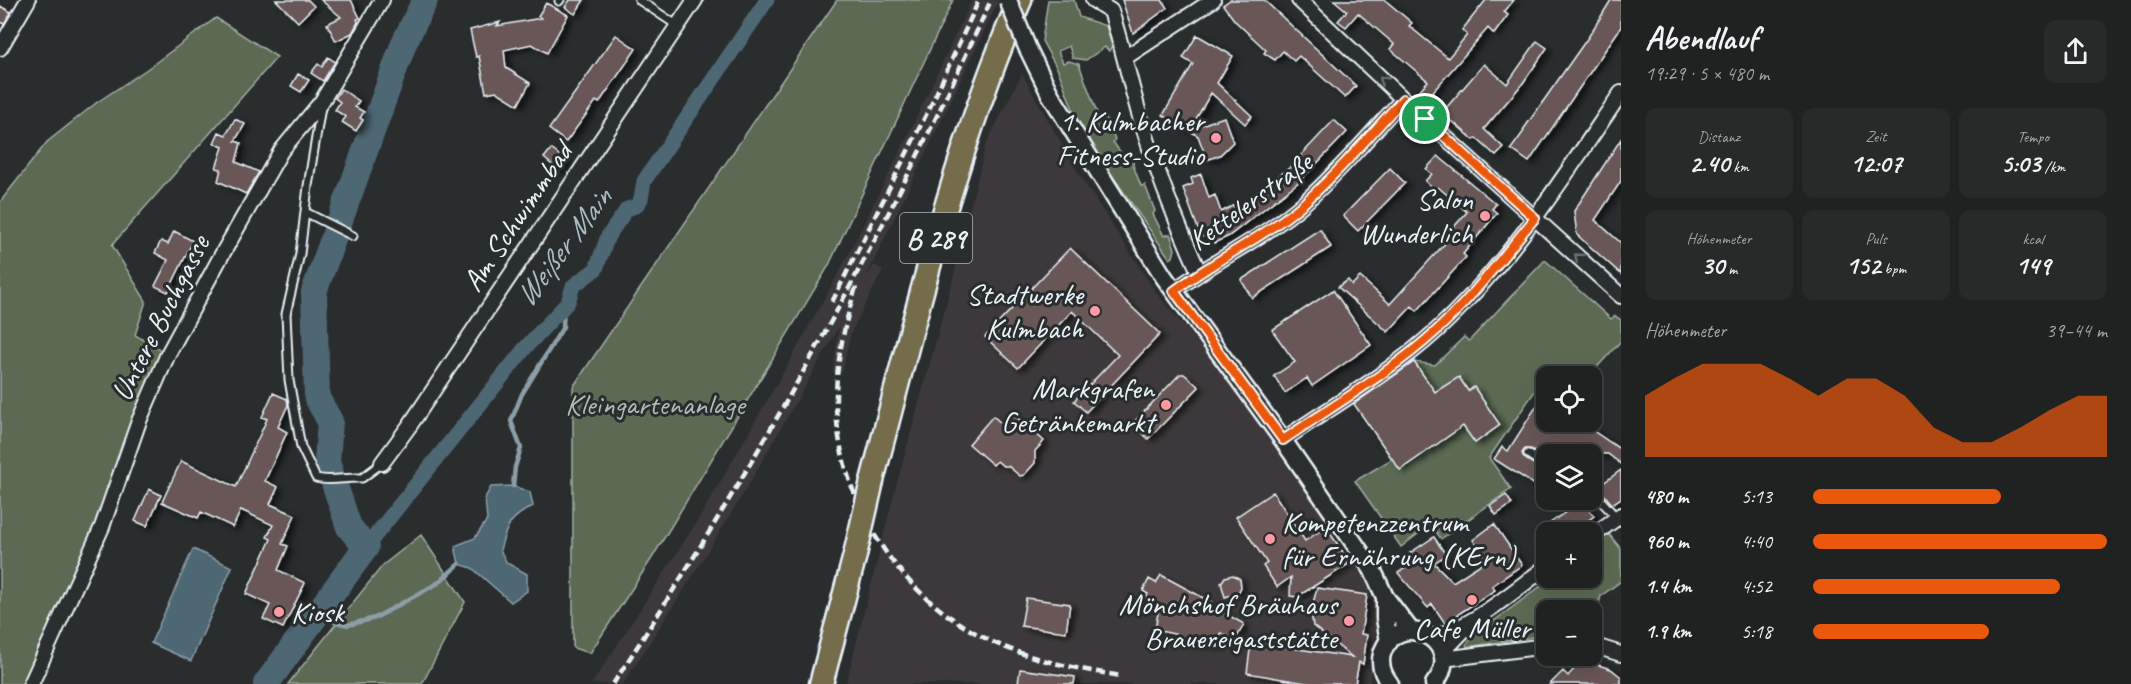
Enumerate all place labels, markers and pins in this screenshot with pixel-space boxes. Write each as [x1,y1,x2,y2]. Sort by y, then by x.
pin [1399,93,1450,144]
place label: 1. Kulmbacher Fitness-Studio [1057,102,1206,174]
marker: 1. Kulmbacher Fitness-Studio [1209,131,1223,145]
place label: Salon Wunderlich [1360,180,1473,252]
marker: Salon Wunderlich [1478,209,1492,223]
place label: Stadtwerke Kulmbach [966,275,1085,347]
marker: Stadtwerke Kulmbach [1088,304,1102,318]
place label: Markgrafen Getränkemarkt [1001,369,1158,441]
marker: Markgrafen Getränkemarkt [1159,398,1173,412]
place label: Kompetenzzentrum für Ernährung (KErn) [1282,503,1517,575]
marker: Kompetenzzentrum für Ernährung (KErn) [1263,532,1277,546]
place label: Mönchshof Bräuhaus Brauereigaststätte [1119,585,1340,657]
place label: Kiosk [291,593,346,631]
marker: Cafe Müller [1465,593,1479,607]
marker: Kiosk [272,605,286,619]
place label: Cafe Müller [1414,609,1532,647]
marker: Mönchshof Bräuhaus Brauereigaststätte [1342,614,1356,628]

